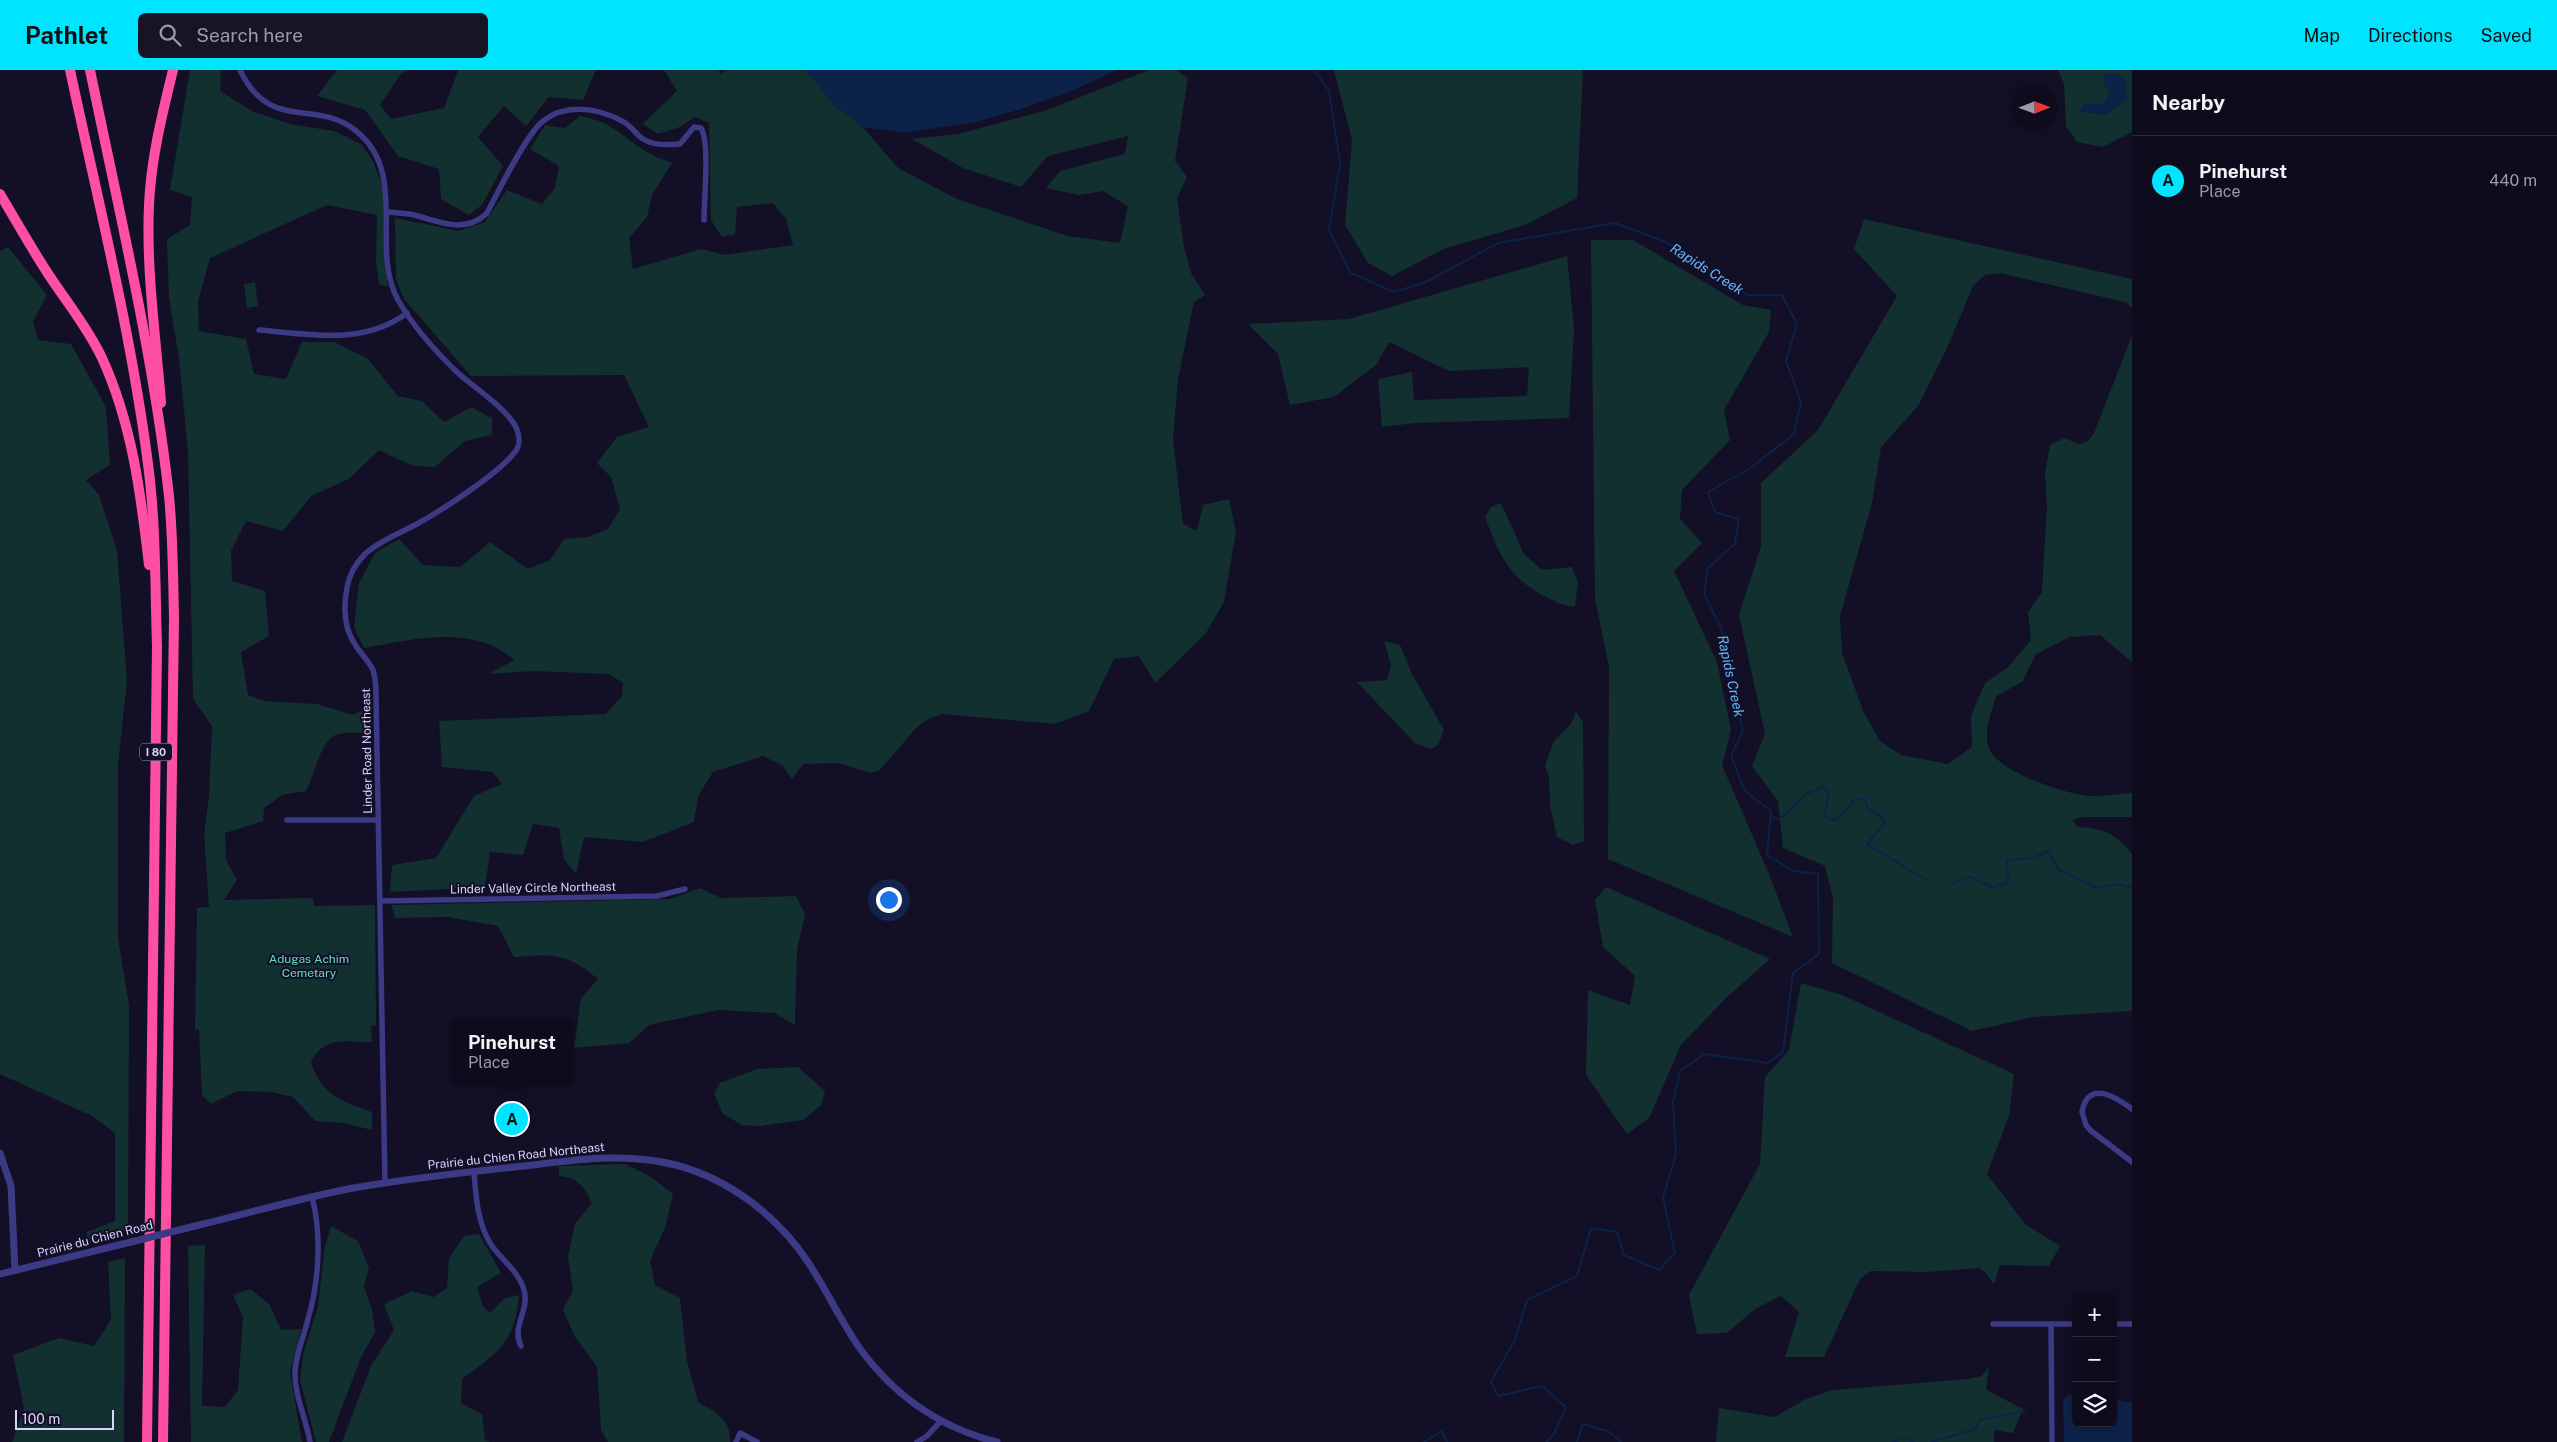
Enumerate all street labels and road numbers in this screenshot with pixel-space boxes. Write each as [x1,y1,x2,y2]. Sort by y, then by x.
street label: Linder Road Northeast [359,688,375,814]
road number: I 80 [140,744,172,760]
street label: Linder Valley Circle Northeast [450,880,617,896]
street label: Prairie du Chien Road Northeast [427,1140,605,1172]
street label: Prairie du Chien Road [35,1218,155,1260]

